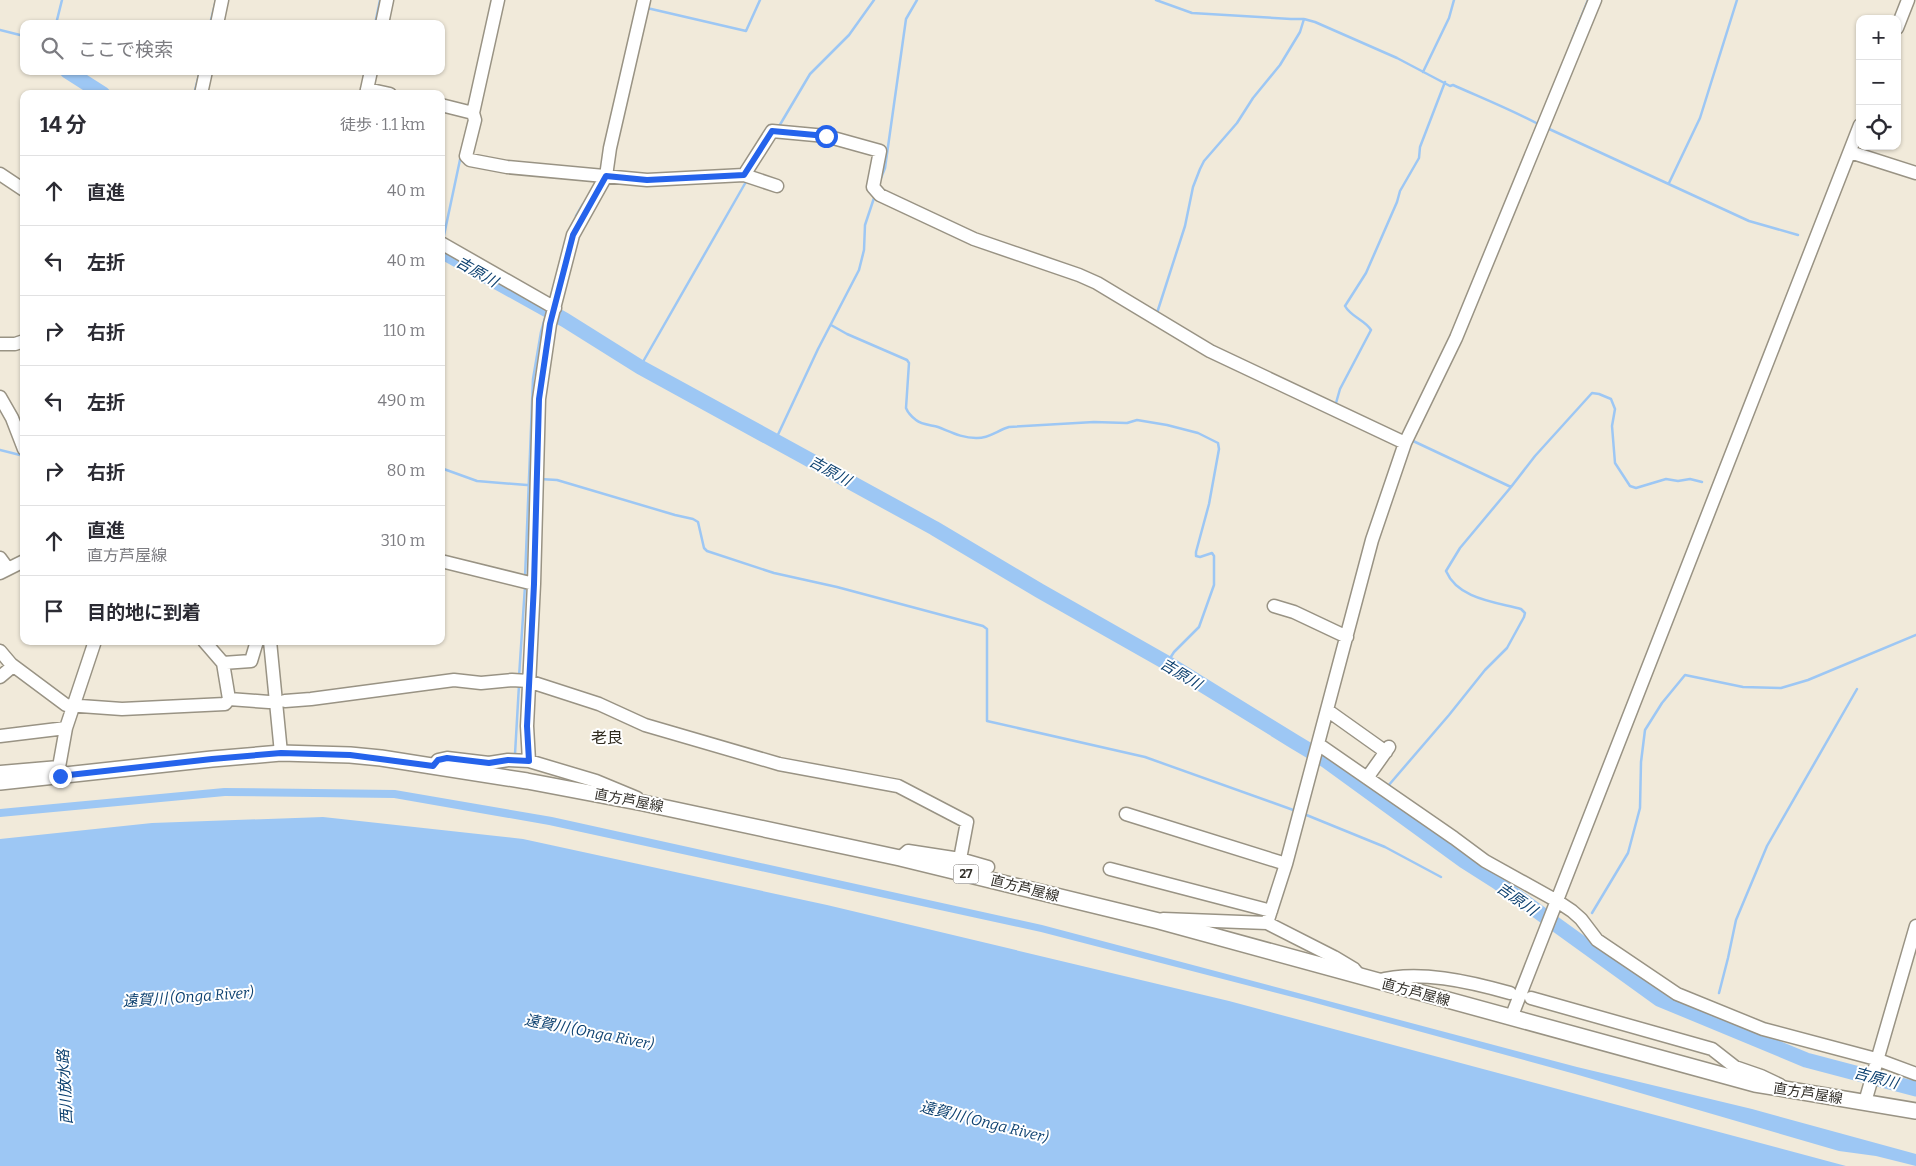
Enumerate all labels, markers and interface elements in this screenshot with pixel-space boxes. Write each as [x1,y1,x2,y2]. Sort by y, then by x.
map controls [1856,15,1901,150]
button: + [1856,15,1901,60]
search box [20,20,445,75]
icon: search [38,34,66,62]
text: ここで検索 [78,38,173,61]
button: − [1856,60,1901,105]
button: locate [1856,105,1901,150]
text: 14 分 [40,112,87,138]
text: 徒歩 · 1.1 km [340,115,425,134]
route start [815,125,838,148]
icon: ahead [40,177,68,205]
text: 直進 [87,181,125,204]
text: 40 m [387,181,425,200]
icon: left [40,247,68,275]
text: 左折 [87,251,125,274]
text: 40 m [387,251,425,270]
water label: 吉原川 [453,253,503,292]
icon: right [40,317,68,345]
text: 右折 [87,321,125,344]
text: 110 m [383,321,425,340]
icon: left [40,387,68,415]
text: 左折 [87,391,125,414]
text: 490 m [378,391,425,410]
water label: 吉原川 [806,452,856,491]
icon: right [40,457,68,485]
text: 右折 [87,461,125,484]
text: 80 m [387,461,425,480]
text: 直進 [87,519,125,542]
icon: ahead [40,527,68,555]
text: 310 m [381,531,425,550]
text: 直方芦屋線 [87,546,167,565]
icon: arrive [40,597,68,625]
text: 目的地に到着 [87,601,201,624]
water label: 吉原川 [1157,655,1207,694]
district label: 老良 [591,728,623,747]
route end [49,765,72,788]
street label: 直方芦屋線 [593,785,665,816]
road number: 27 [954,864,978,884]
street label: 直方芦屋線 [989,872,1061,905]
water label: 吉原川 [1493,879,1542,920]
street label: 直方芦屋線 [1380,975,1452,1010]
water label: 遠賀川 (Onga River) [122,983,255,1011]
water label: 遠賀川 (Onga River) [523,1011,656,1053]
water label: 西川放水路 [54,1047,76,1125]
water label: 吉原川 [1852,1063,1902,1093]
street label: 直方芦屋線 [1772,1080,1844,1107]
water label: 遠賀川 (Onga River) [918,1097,1050,1147]

